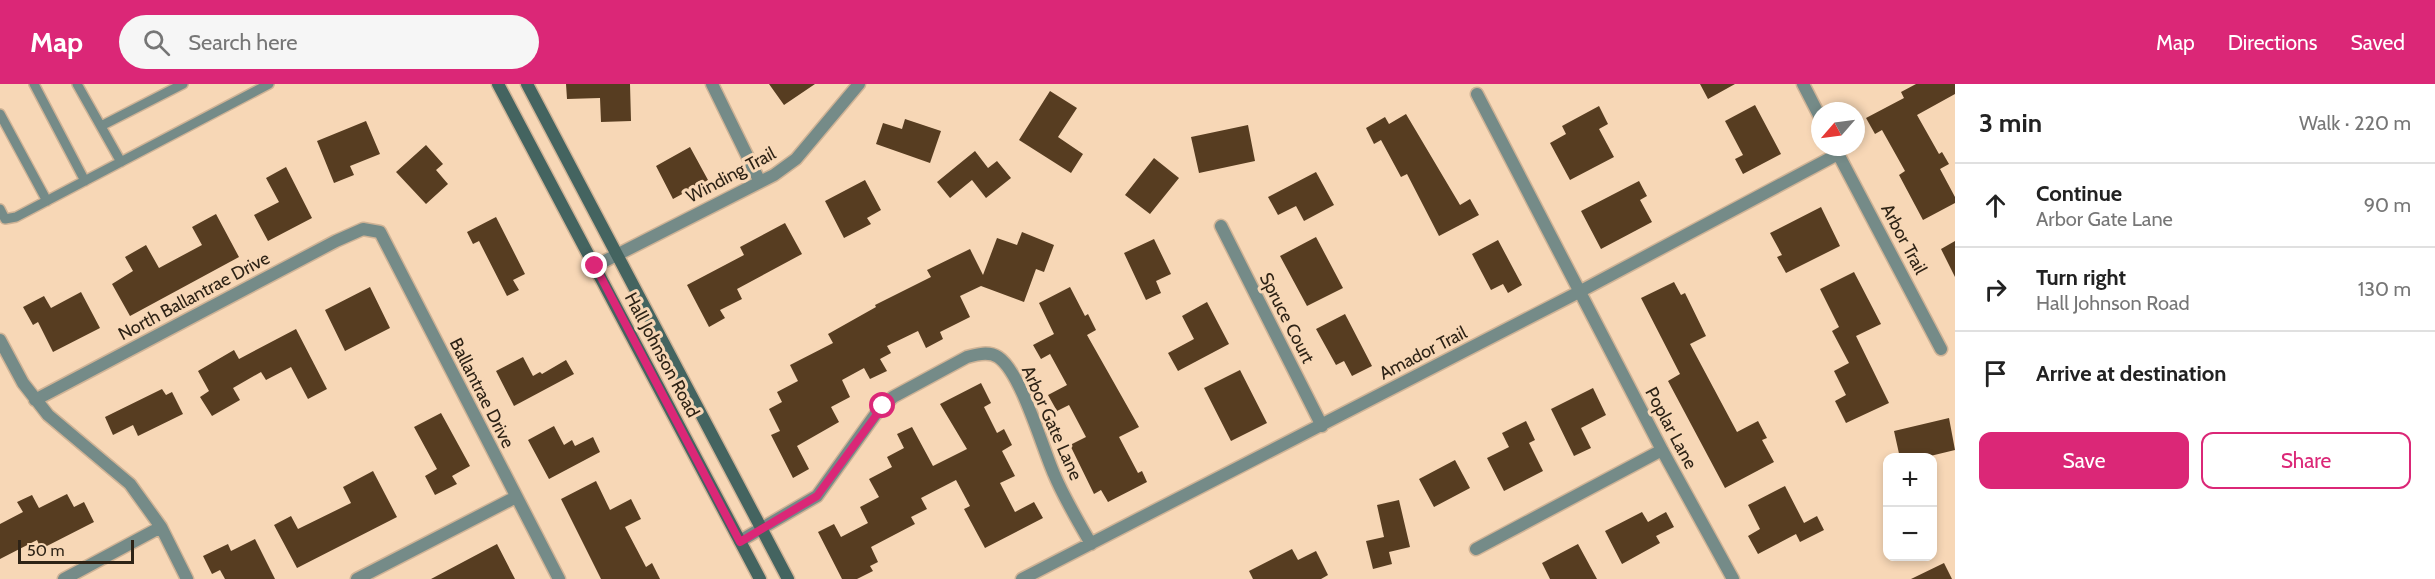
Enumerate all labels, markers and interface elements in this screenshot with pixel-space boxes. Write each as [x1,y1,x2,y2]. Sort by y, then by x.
search box [119,15,539,69]
text: Map [30,25,83,59]
icon: search [140,26,173,59]
text: Search here [188,29,297,56]
text: Map [2156,30,2195,55]
text: Directions [2228,30,2317,55]
text: Saved [2350,30,2405,55]
north arrow [1811,102,1865,156]
text: 3 min [1979,107,2042,139]
text: Walk · 220 m [2299,111,2411,135]
street label: Winding Trail [683,142,780,208]
text: Continue [2036,180,2122,207]
icon: ahead [1979,189,2012,222]
text: 90 m [2364,193,2411,217]
street label: Arbor Trail [1876,200,1932,279]
text: Arbor Gate Lane [2036,207,2173,231]
street label: North Ballantrae Drive [115,247,273,345]
route end [581,252,607,278]
text: Turn right [2036,264,2126,291]
street label: Spruce Court [1255,269,1319,367]
icon: right [1979,273,2012,306]
text: 130 m [2358,277,2411,301]
street label: Hall Johnson Road [620,289,704,421]
text: Hall Johnson Road [2036,291,2190,315]
street label: Amador Trail [1375,321,1471,384]
street label: Ballantrae Drive [445,334,519,452]
icon: arrive [1979,357,2012,390]
text: Arrive at destination [2036,360,2226,387]
street label: Arbor Gate Lane [1017,362,1087,484]
street label: Poplar Lane [1640,383,1702,473]
route start [869,392,895,418]
button: Save [1979,432,2189,489]
button: Share [2201,432,2411,489]
map controls [1883,453,1937,561]
button: + [1883,453,1937,507]
button: − [1883,507,1937,561]
scale bar [18,537,134,564]
text: 50 m [27,541,64,560]

